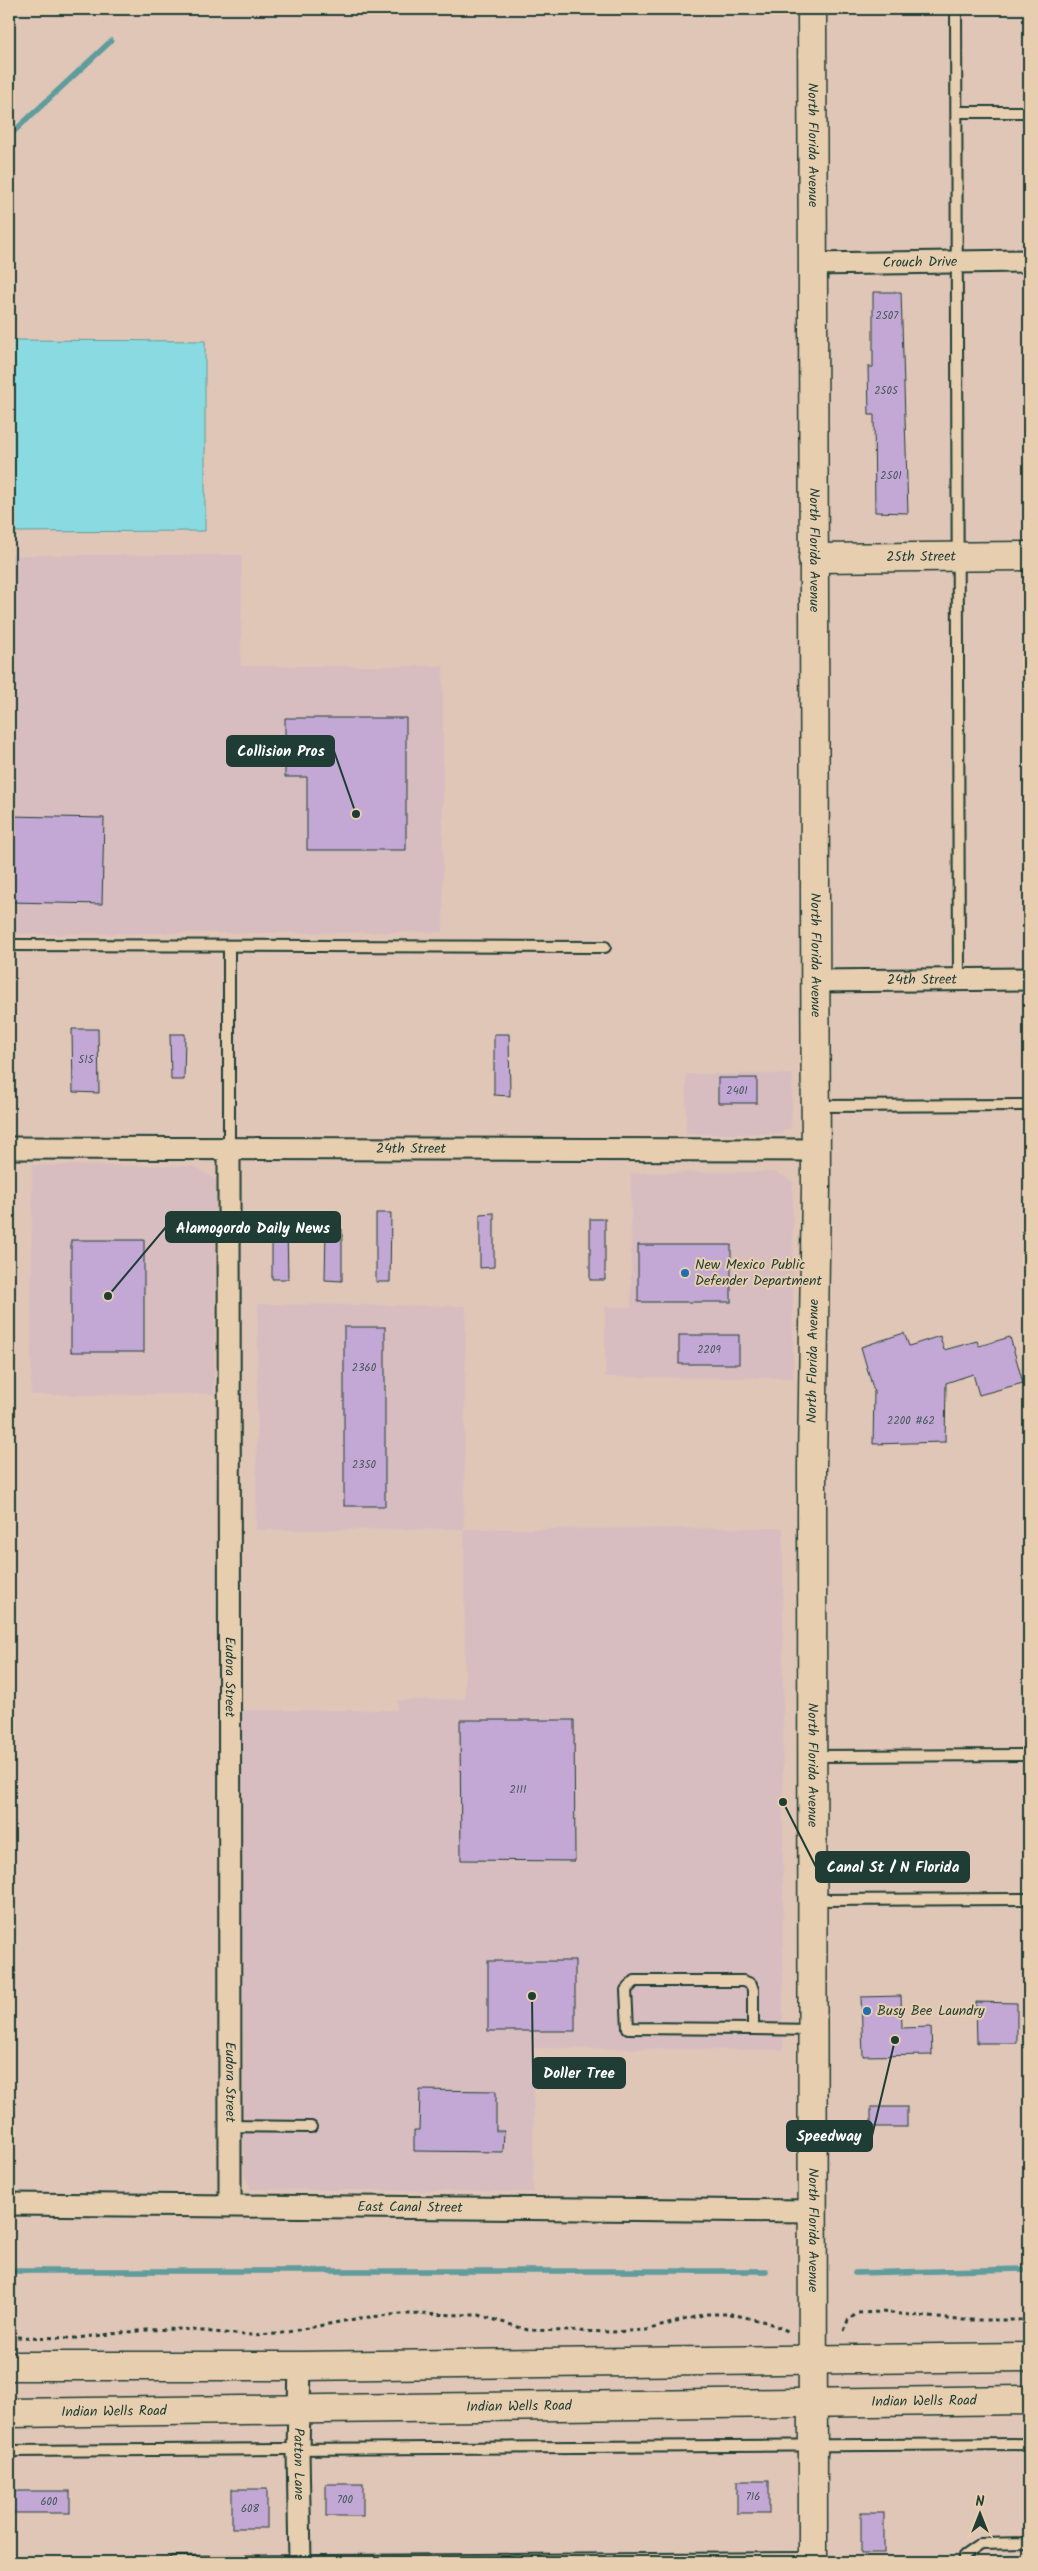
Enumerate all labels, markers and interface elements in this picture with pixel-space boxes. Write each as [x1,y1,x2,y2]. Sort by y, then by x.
street label: North Florida Avenue [801,83,824,208]
street label: Crouch Drive [882,251,958,274]
house number: 2507 [876,307,899,325]
house number: 2505 [874,382,899,400]
house number: 2501 [880,467,902,485]
street label: North Florida Avenue [803,488,825,613]
street label: 25th Street [886,546,957,568]
callout: Collision Pros [227,736,334,766]
text: Collision Pros [237,740,325,764]
street label: North Florida Avenue [804,893,826,1018]
street label: 24th Street [887,969,958,991]
house number: 515 [78,1051,95,1069]
house number: 2401 [726,1082,748,1100]
street label: 24th Street [376,1138,447,1160]
callout: Alamogordo Daily News [166,1212,340,1242]
text: Alamogordo Daily News [176,1217,330,1241]
place label: New Mexico Public Defender Department [695,1254,822,1292]
marker: New Mexico Public Defender Department [679,1267,691,1279]
street label: North Florida Avenue [801,1298,825,1423]
house number: 2209 [697,1341,721,1359]
house number: 2360 [352,1359,377,1377]
house number: 2200 #62 [887,1412,935,1430]
house number: 2350 [352,1456,377,1474]
street label: Eudora Street [218,1637,241,1718]
street label: North Florida Avenue [801,1703,823,1828]
house number: 2111 [510,1781,526,1799]
callout: Canal St / N Florida [816,1852,969,1882]
text: Canal St / N Florida [827,1856,960,1880]
place label: Busy Bee Laundry [877,2000,985,2022]
marker: Busy Bee Laundry [861,2005,873,2017]
street label: Eudora Street [219,2042,241,2123]
callout: Doller Tree [533,2058,625,2088]
text: Doller Tree [543,2062,615,2086]
callout: Speedway [787,2121,872,2151]
text: Speedway [796,2125,862,2149]
street label: North Florida Avenue [802,2168,824,2293]
street label: East Canal Street [357,2196,463,2219]
street label: Indian Wells Road [871,2390,978,2413]
street label: Indian Wells Road [466,2395,573,2418]
street label: Indian Wells Road [61,2400,168,2423]
street label: Patton Lane [287,2427,310,2501]
house number: 716 [746,2488,760,2506]
north arrow [956,2488,1006,2538]
house number: 700 [337,2491,354,2509]
text: N [976,2491,985,2513]
house number: 600 [40,2493,58,2511]
house number: 608 [241,2500,259,2518]

